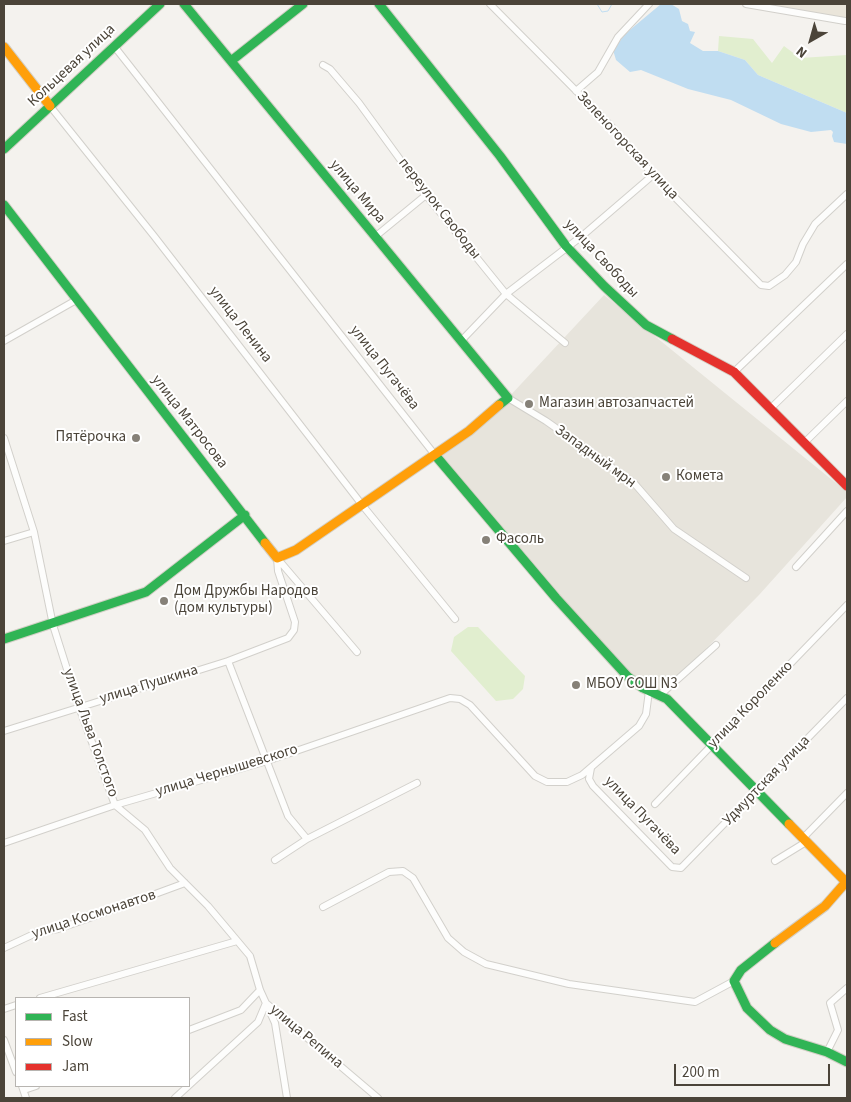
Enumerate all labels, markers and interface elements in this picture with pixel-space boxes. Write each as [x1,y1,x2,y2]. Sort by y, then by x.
north arrow [786,15,836,65]
street label: Кольцевая улица [25,21,119,111]
text: N [792,41,812,63]
street label: Зеленогорская улица [572,88,682,204]
street label: переулок Свободы [394,155,484,263]
street label: улица Мира [325,157,389,227]
street label: улица Свободы [560,216,642,302]
street label: улица Ленина [205,283,275,367]
street label: улица Пугачёва [345,322,423,414]
street label: улица Матросова [147,372,231,472]
place label: Магазин автозапчастей [539,395,694,413]
marker: Магазин автозапчастей [523,398,535,410]
street label: Западный мрн [551,422,639,492]
place label: Пятёрочка [55,429,126,447]
marker: Пятёрочка [130,432,142,444]
place label: Комета [676,468,724,486]
marker: Комета [660,471,672,483]
place label: Фасоль [496,531,544,549]
marker: Фасоль [480,534,492,546]
place label: Дом Дружбы Народов (дом культуры) [174,583,318,618]
marker: Дом Дружбы Народов (дом культуры) [158,595,170,607]
street label: улица Короленко [705,658,797,752]
street label: улица Пушкина [98,661,200,709]
street label: улица Льва Толстого [58,666,122,800]
place label: МБОУ СОШ N3 [586,676,678,694]
marker: МБОУ СОШ N3 [570,679,582,691]
street label: Удмуртская улица [720,732,814,830]
street label: улица Чернышевского [154,741,300,801]
street label: улица Пугачёва [600,773,684,859]
street label: улица Космонавтов [30,886,158,944]
legend [15,997,190,1087]
street label: улица Репина [265,1001,347,1073]
text: Fast [62,1006,88,1027]
text: Slow [62,1031,93,1052]
scale bar [676,1054,832,1086]
text: Jam [62,1056,89,1077]
text: 200 m [682,1062,720,1083]

